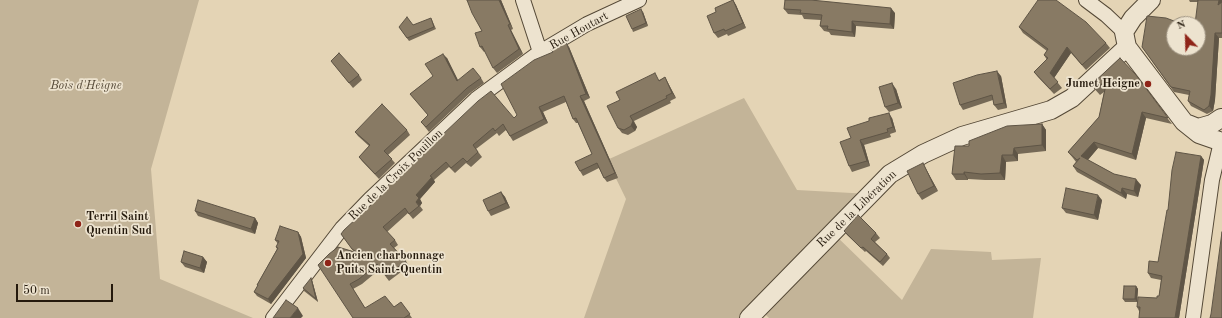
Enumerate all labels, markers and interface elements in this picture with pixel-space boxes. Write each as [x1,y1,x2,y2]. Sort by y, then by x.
street label: Rue Houtart [547,9,611,53]
north arrow [1166,16,1206,56]
text: N [1175,19,1188,32]
place label: Jumet Heigne [1066,77,1140,91]
park label: Bois d'Heigne [50,79,122,93]
marker: Jumet Heigne [1143,79,1153,89]
street label: Rue de la Croix Pouillon [346,126,446,224]
street label: Rue de la Libération [814,167,900,251]
place label: Terril Saint Quentin Sud [86,210,152,238]
marker: Terril Saint Quentin Sud [73,219,83,229]
place label: Ancien charbonnage Puits Saint-Quentin [336,249,444,277]
marker: Ancien charbonnage Puits Saint-Quentin [323,258,333,268]
scale bar [18,276,115,302]
text: 50 m [23,285,50,297]

